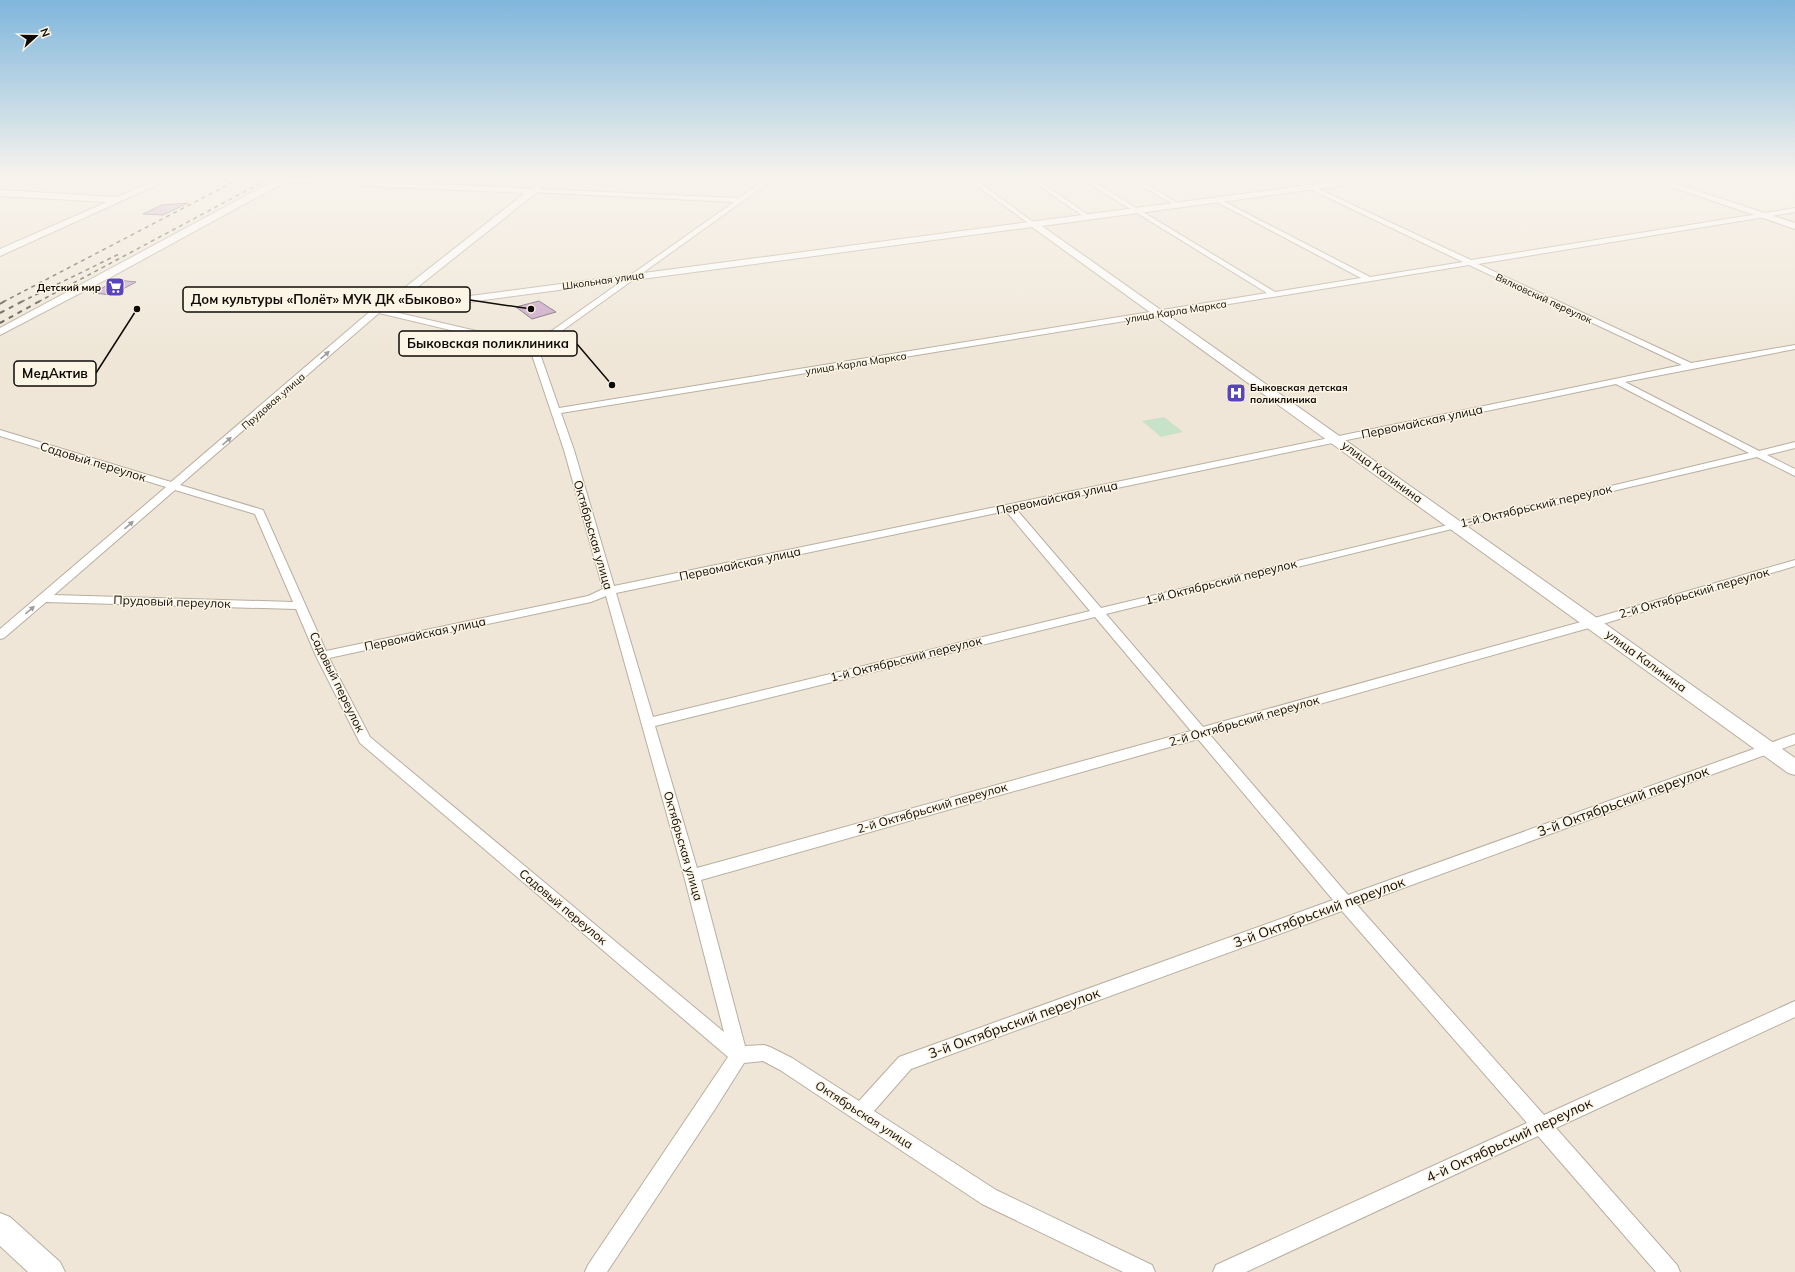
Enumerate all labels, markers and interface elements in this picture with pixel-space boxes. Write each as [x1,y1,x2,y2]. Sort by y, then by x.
north arrow [16,16,56,56]
text: N [37,26,53,39]
street label: Школьная улица [561,268,645,293]
street label: Вялковский переулок [1493,270,1595,327]
supermarket icon: Детский мир [104,276,126,298]
place label: Детский мир [37,281,101,294]
callout: Дом культуры «Полёт» МУК ДК «Быково» [183,287,470,312]
text: Дом культуры «Полёт» МУК ДК «Быково» [191,291,462,308]
street label: улица Карла Маркса [1125,297,1228,326]
callout: Быковская поликлиника [399,331,577,356]
text: Быковская поликлиника [407,335,569,351]
street label: улица Карла Маркса [805,349,908,378]
one-way arrow [320,351,330,360]
callout: МедАктив [14,361,96,386]
text: МедАктив [22,365,88,381]
street label: Прудовая улица [239,370,308,432]
place label: Быковская детская поликлиника [1250,381,1348,406]
hospital icon: Быковская детская поликлиника [1225,382,1247,404]
street label: Первомайская улица [1360,401,1484,442]
one-way arrow [222,436,232,445]
street label: улица Калинина [1339,437,1426,506]
street label: Садовый переулок [38,438,148,485]
street label: Первомайская улица [995,477,1119,518]
street label: Октябрьская улица [571,478,616,591]
street label: 1-й Октябрьский переулок [1458,481,1614,530]
one-way arrow [123,521,134,530]
street label: Первомайская улица [678,543,802,584]
street label: 1-й Октябрьский переулок [1144,555,1299,608]
street label: 2-й Октябрьский переулок [1617,564,1771,621]
street label: Прудовый переулок [113,592,231,611]
one-way arrow [24,605,35,614]
street label: Первомайская улица [363,613,487,654]
street label: улица Калинина [1603,626,1690,695]
street label: Садовый переулок [307,629,369,735]
street label: 1-й Октябрьский переулок [829,632,984,685]
street label: 2-й Октябрьский переулок [1167,692,1321,749]
street label: 3-й Октябрьский переулок [1535,761,1712,840]
street label: 2-й Октябрьский переулок [855,779,1009,836]
street label: Октябрьская улица [661,789,706,902]
street label: Садовый переулок [516,866,611,948]
street label: 3-й Октябрьский переулок [1231,872,1408,951]
street label: 3-й Октябрьский переулок [926,983,1103,1062]
street label: Октябрьская улица [813,1077,916,1152]
street label: 4-й Октябрьский переулок [1423,1093,1595,1186]

